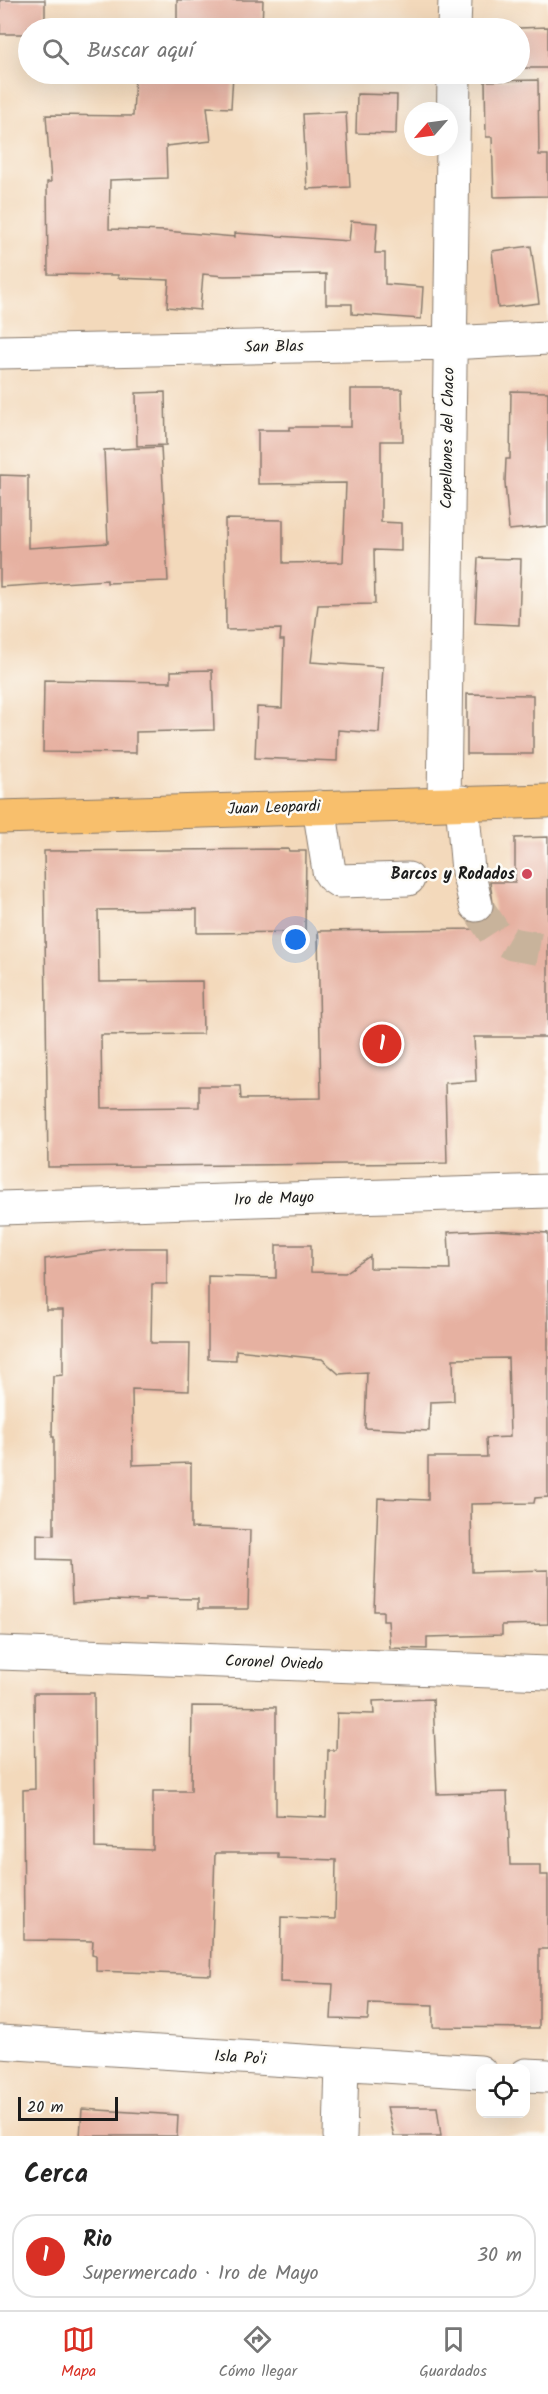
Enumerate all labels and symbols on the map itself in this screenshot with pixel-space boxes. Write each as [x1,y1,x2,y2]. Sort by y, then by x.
north arrow [404,102,458,156]
street label: San Blas [244,334,304,360]
street label: Capellanes del Chaco [434,367,462,509]
street label: Juan Leopardi [227,794,322,822]
place label: Barcos y Rodados [391,862,516,887]
marker: Barcos y Rodados [520,867,534,881]
your location [281,925,310,954]
pin: 1 [362,1022,401,1066]
street label: 1ro de Mayo [233,1185,315,1213]
street label: Coronel Oviedo [224,1649,324,1677]
street label: Isla Po'i [213,2044,268,2072]
scale bar [18,2094,118,2122]

